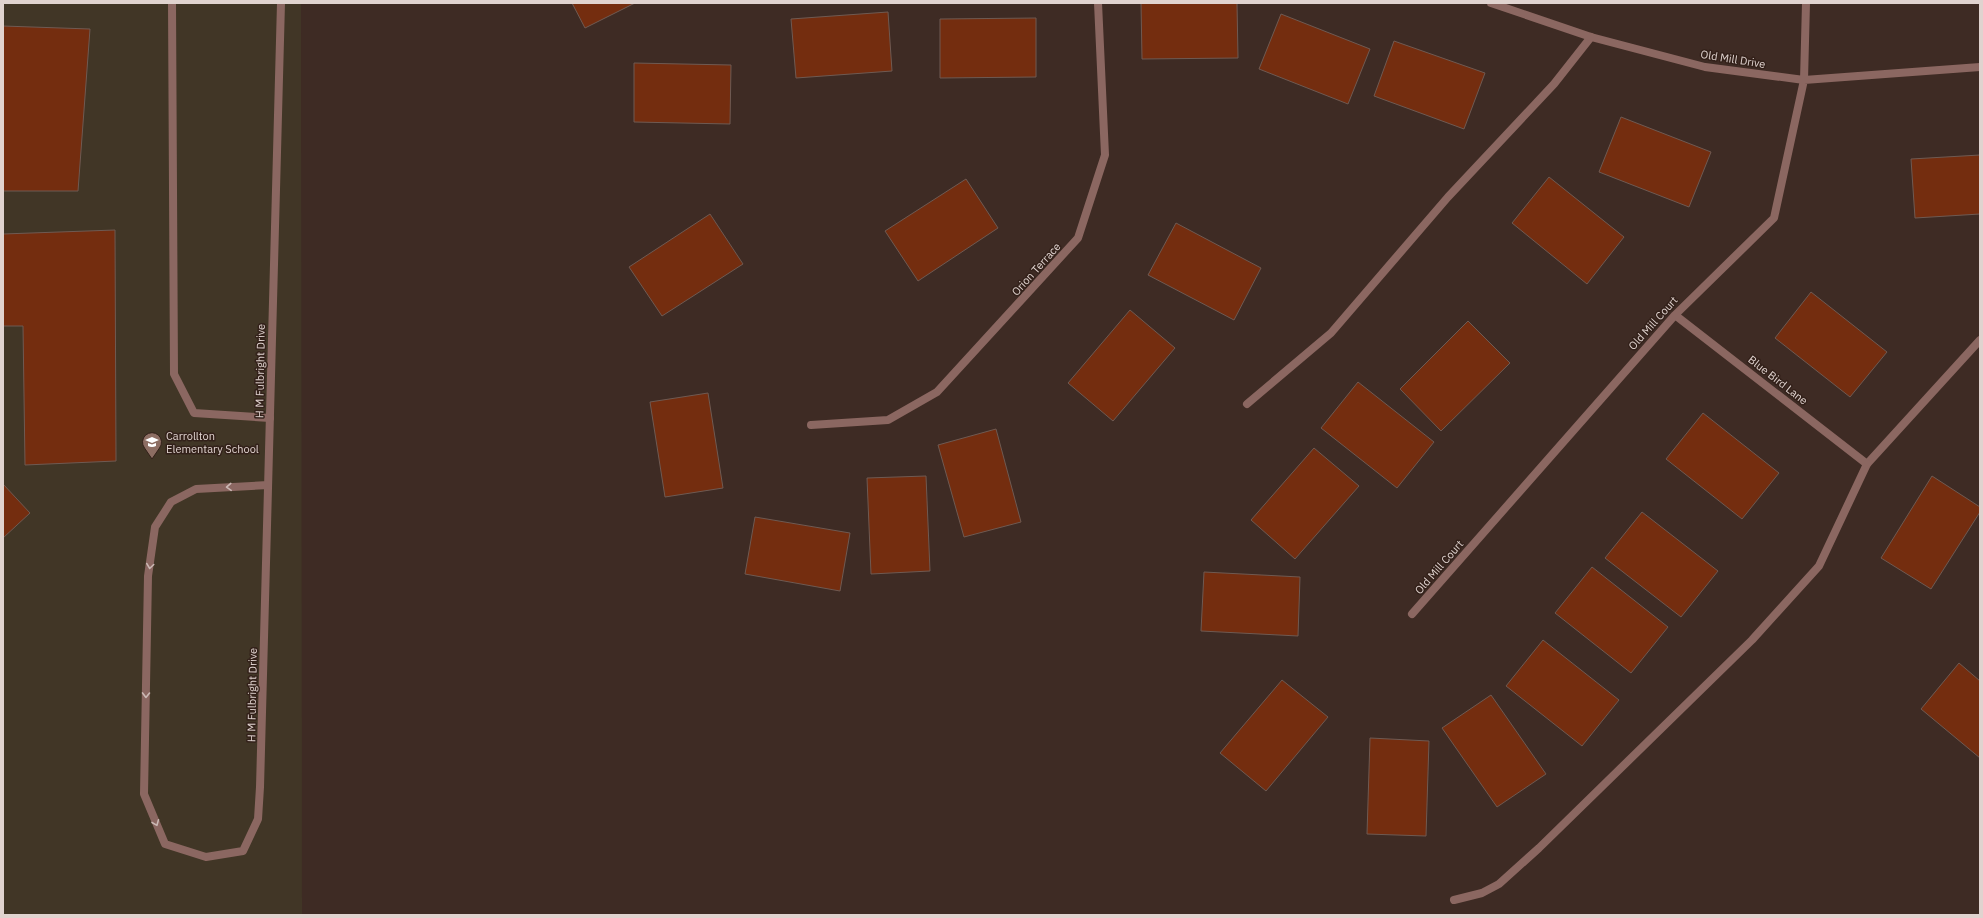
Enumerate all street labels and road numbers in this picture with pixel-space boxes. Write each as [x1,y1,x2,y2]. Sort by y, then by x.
street label: Old Mill Drive [1700,47,1766,71]
street label: Orion Terrace [1009,240,1063,298]
street label: Old Mill Court [1625,293,1681,353]
street label: H M Fulbright Drive [252,324,268,418]
street label: Blue Bird Lane [1745,352,1811,408]
street label: Old Mill Court [1412,537,1466,597]
street label: H M Fulbright Drive [244,648,260,742]

